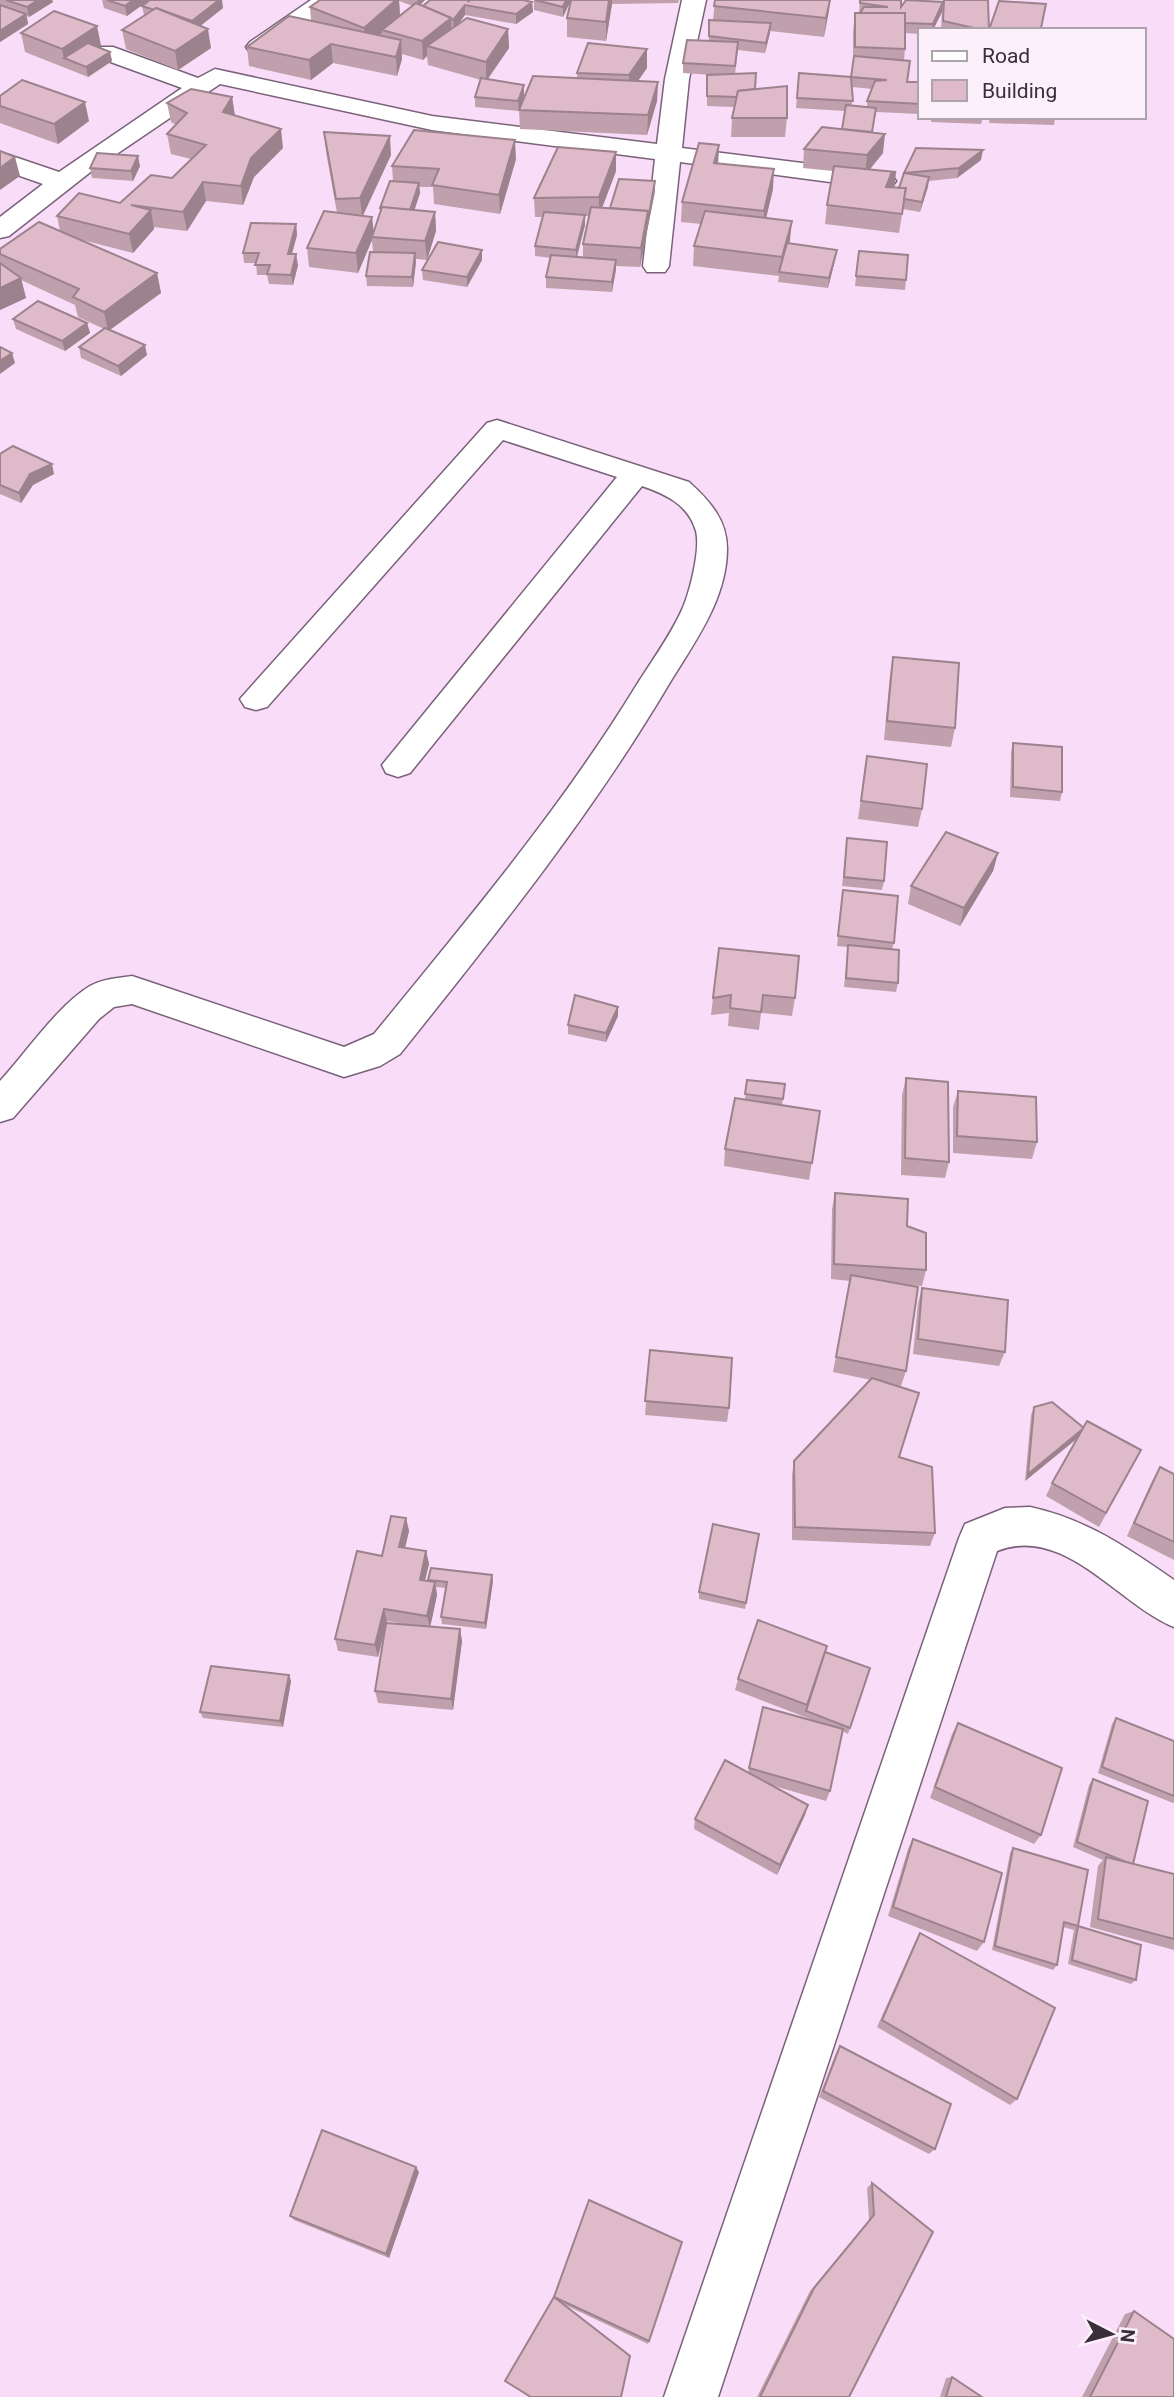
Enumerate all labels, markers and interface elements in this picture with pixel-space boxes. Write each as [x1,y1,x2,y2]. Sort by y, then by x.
legend [918,28,1146,119]
text: Road [982,44,1030,68]
text: Building [982,79,1057,103]
north arrow [1076,2299,1146,2369]
text: N [1115,2328,1140,2344]

